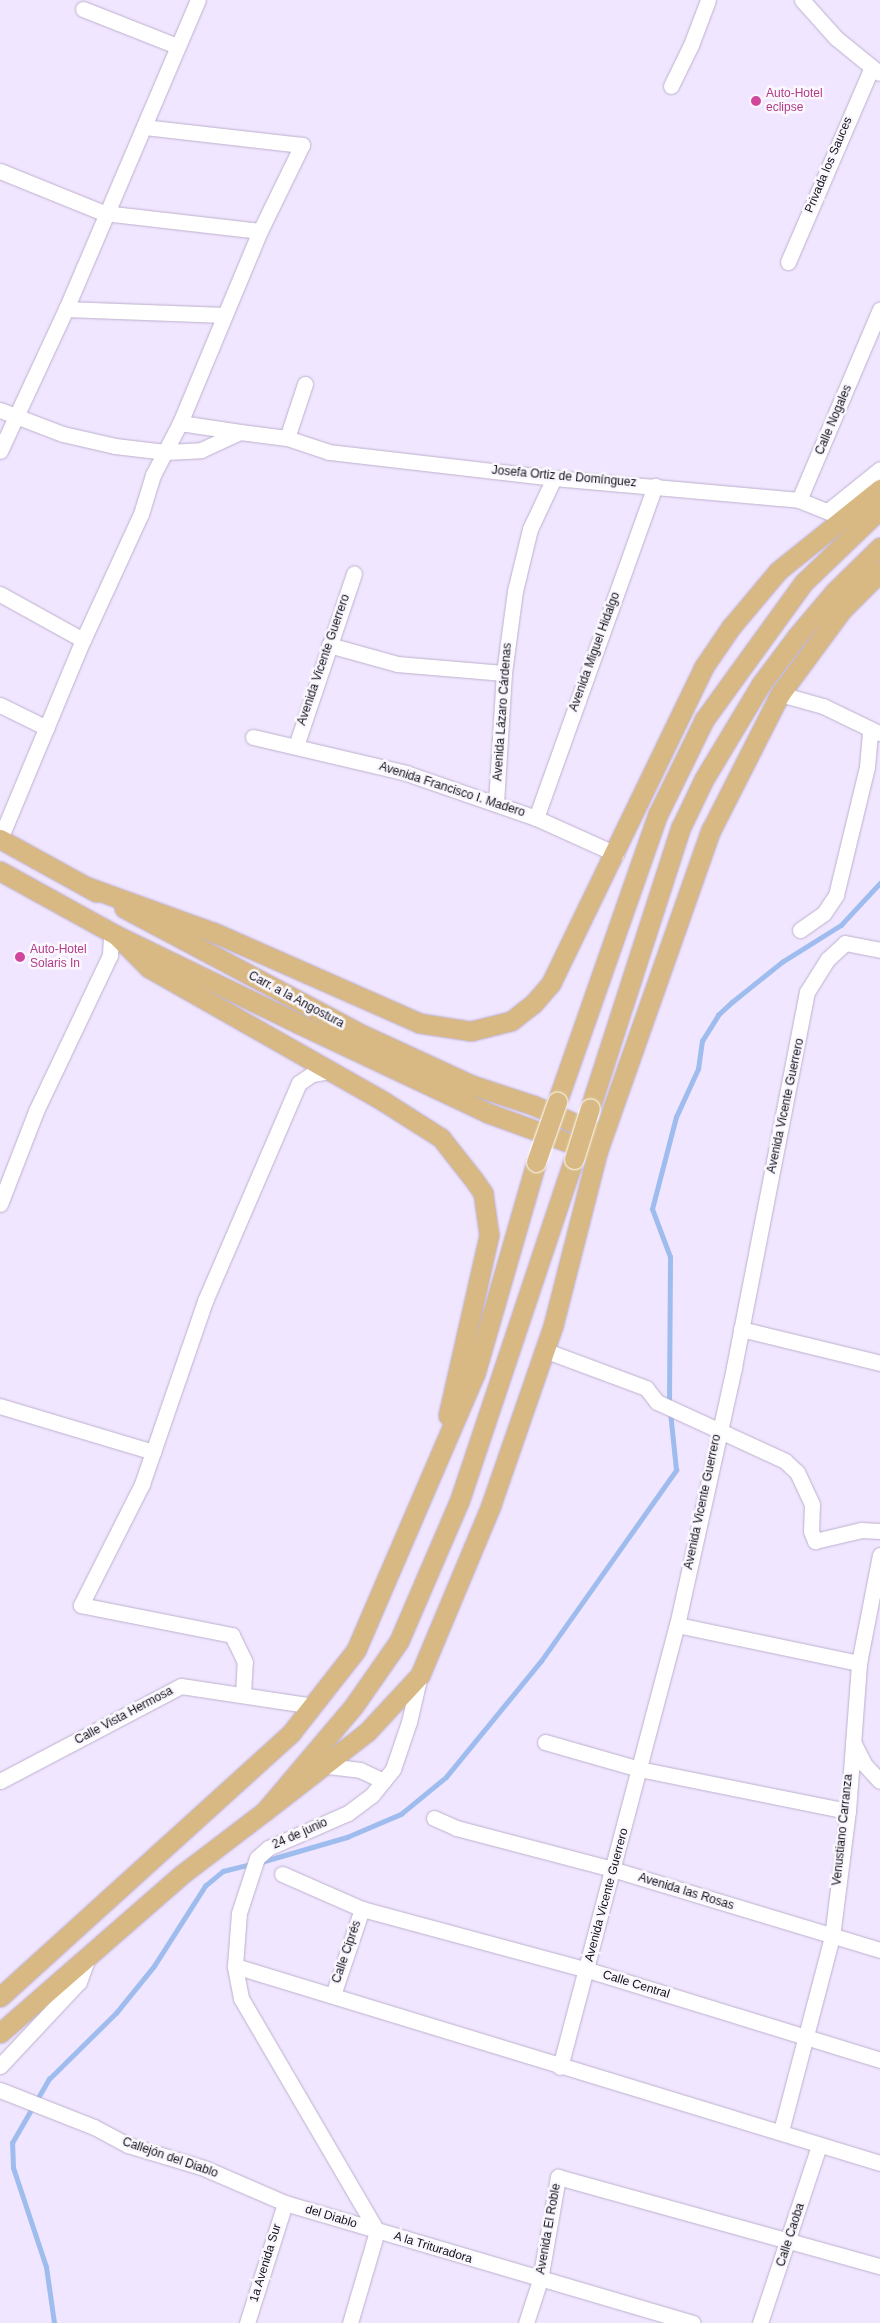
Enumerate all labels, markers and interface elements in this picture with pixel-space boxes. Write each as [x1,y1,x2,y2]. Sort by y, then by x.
place label: Auto-Hotel eclipse [766,87,823,115]
marker: Auto-Hotel eclipse [750,95,762,107]
street label: Privada los Sauces [802,115,856,215]
street label: Calle Nogales [813,383,855,457]
street label: Josefa Ortiz de Domínguez [491,463,637,491]
street label: Avenida Miguel Hidalgo [567,590,623,714]
street label: Avenida Vicente Guerrero [295,593,353,727]
street label: Avenida Lázaro Cárdenas [491,642,515,782]
street label: Avenida Francisco I. Madero [377,760,527,820]
place label: Auto-Hotel Solaris In [30,943,87,971]
marker: Auto-Hotel Solaris In [14,951,26,963]
street label: Carr. a la Angostura [246,969,346,1031]
street label: Avenida Vicente Guerrero [765,1037,807,1175]
street label: Avenida Vicente Guerrero [682,1433,724,1571]
street label: Calle Vista Hermosa [72,1684,176,1748]
street label: Venustiano Carranza [830,1774,856,1886]
street label: 24 de junio [270,1815,330,1853]
street label: Avenida Vicente Guerrero [582,1827,632,1963]
street label: Avenida las Rosas [636,1871,736,1913]
street label: Calle Ciprés [330,1919,364,1985]
street label: Calle Central [601,1968,671,2002]
street label: Callejón del Diablo [120,2135,220,2181]
street label: Avenida El Roble [534,2183,564,2275]
street label: Calle Caoba [774,2201,808,2269]
street label: del Diablo [303,2202,359,2232]
street label: 1a Avenida Sur [247,2222,285,2304]
street label: A la Trituradora [392,2229,474,2267]

